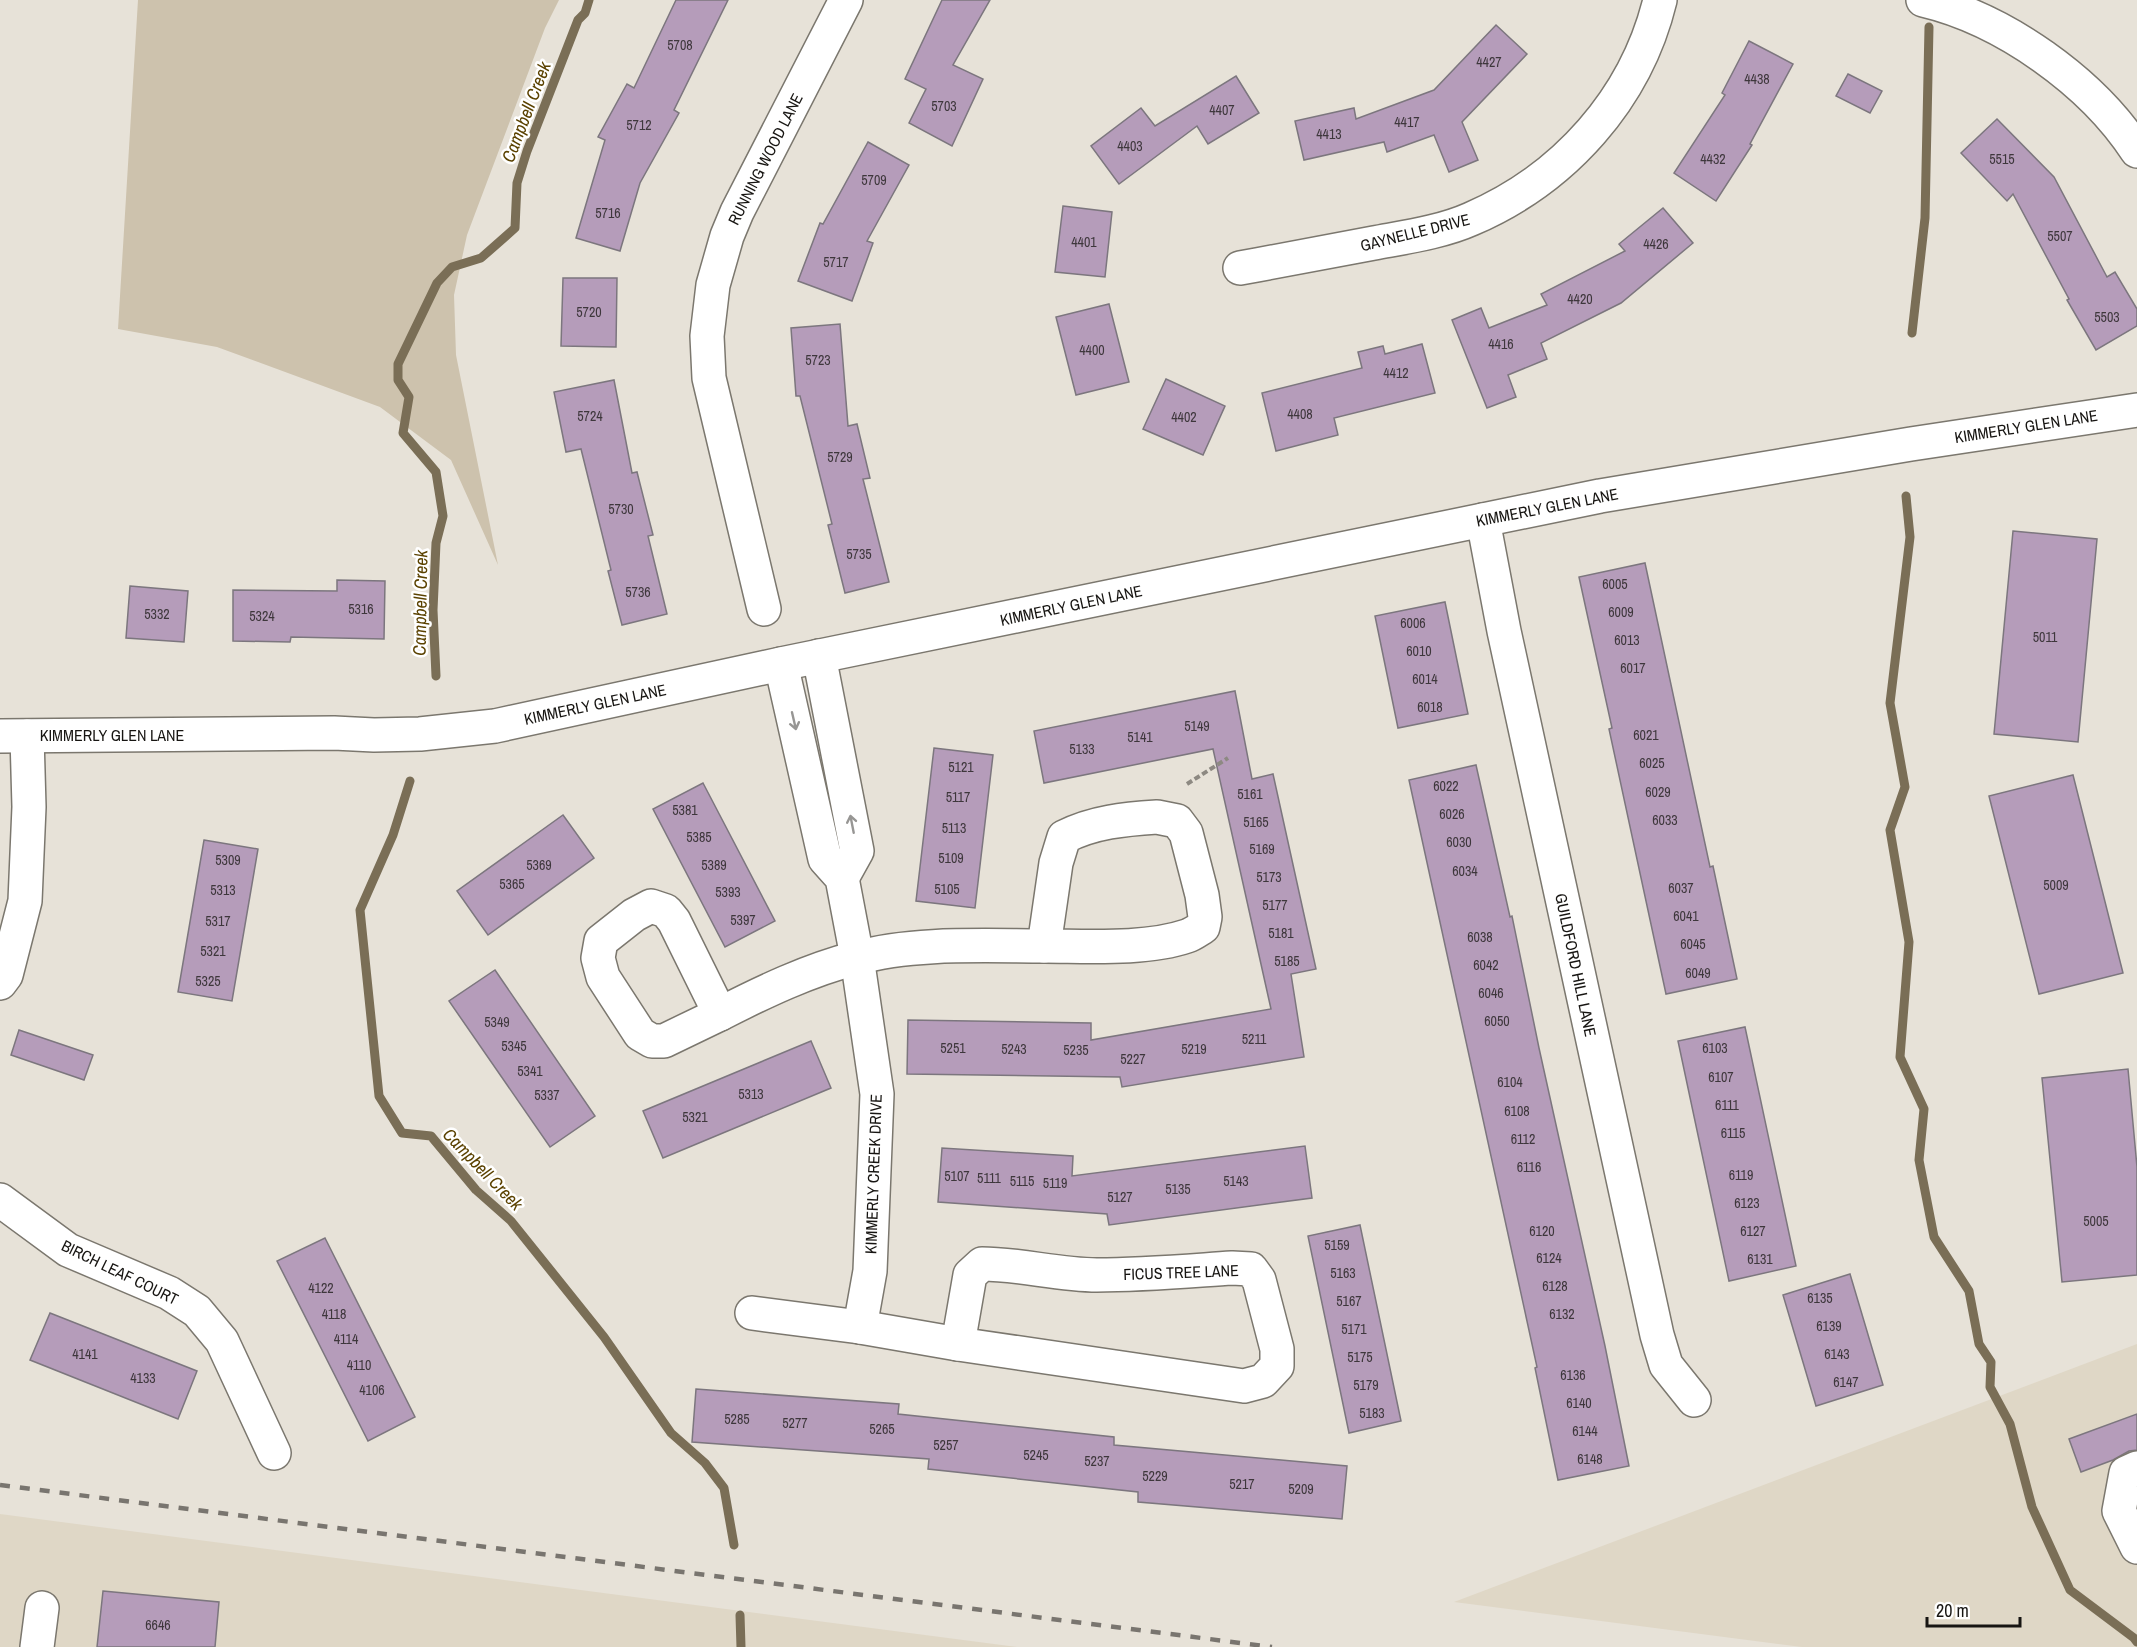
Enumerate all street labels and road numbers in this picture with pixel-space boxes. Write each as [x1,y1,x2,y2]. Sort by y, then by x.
street label: RUNNING WOOD LANE [722,89,808,229]
street label: GAYNELLE DRIVE [1358,208,1472,256]
street label: KIMMERLY GLEN LANE [1953,404,2099,448]
street label: KIMMERLY GLEN LANE [1474,482,1620,532]
street label: KIMMERLY GLEN LANE [998,579,1144,631]
street label: KIMMERLY GLEN LANE [522,678,668,730]
street label: KIMMERLY GLEN LANE [40,724,184,746]
street label: GUILDFORD HILL LANE [1550,891,1602,1039]
street label: KIMMERLY CREEK DRIVE [859,1094,887,1254]
street label: BIRCH LEAF COURT [58,1234,182,1310]
street label: FICUS TREE LANE [1123,1259,1239,1285]

